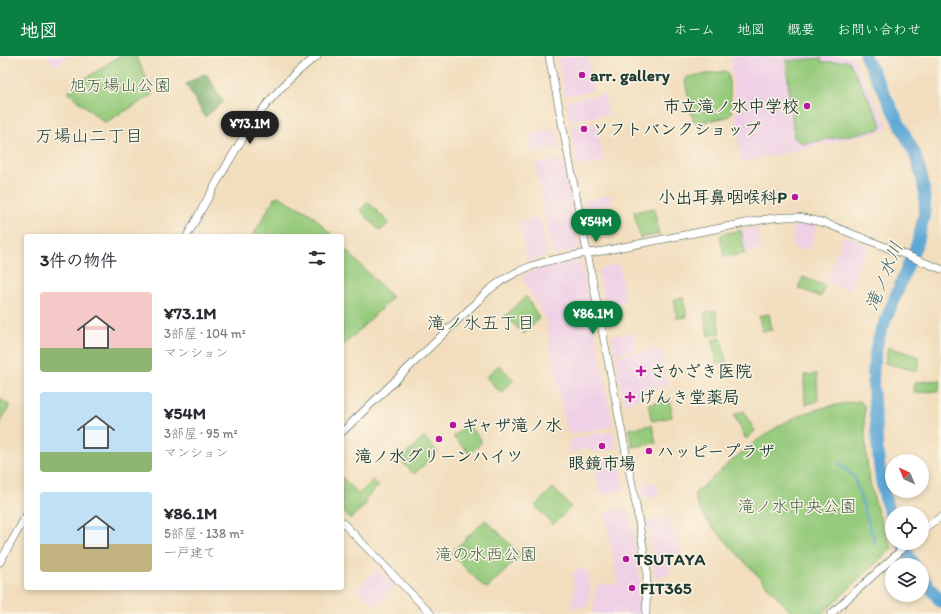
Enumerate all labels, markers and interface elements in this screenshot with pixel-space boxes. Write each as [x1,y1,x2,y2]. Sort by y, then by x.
text: 地図 [20,19,58,42]
text: ホーム [674,21,715,38]
text: 地図 [737,21,765,38]
text: 概要 [787,21,815,38]
text: お問い合わせ [837,21,921,38]
place label: arr. gallery [590,65,671,86]
marker: arr. gallery [577,70,587,80]
park label: 旭万場山公園 [69,75,171,95]
place label: 市立滝ノ水中学校 [663,96,799,116]
marker: 市立滝ノ水中学校 [802,101,812,111]
pin: ¥73.1M [217,111,283,145]
text: ¥73.1M [230,116,270,131]
place label: ソフトバンクショップ [592,119,761,139]
marker: ソフトバンクショップ [579,124,589,134]
district label: 万場山二丁目 [35,125,143,147]
place label: 小出耳鼻咽喉科P [658,187,787,207]
marker: 小出耳鼻咽喉科P [790,192,800,202]
pin: ¥54M [572,209,620,243]
text: ¥54M [580,214,612,229]
water label: 滝ノ水川 [860,239,908,313]
icon: filters [306,247,328,269]
text: 3件の物件 [40,250,117,270]
pin: ¥86.1M [560,301,626,335]
text: ¥73.1M [164,303,217,323]
text: ¥86.1M [573,306,613,321]
icon: home [72,308,120,356]
district label: 滝ノ水五丁目 [427,312,535,334]
text: 3部屋 · 104 m² [164,326,246,341]
text: マンション [164,345,228,360]
place label: さかざき医院 [650,361,752,381]
marker: さかざき医院 [635,365,647,377]
place label: げんき堂薬局 [638,387,740,407]
marker: げんき堂薬局 [625,392,635,402]
text: ¥54M [164,403,206,423]
icon: home [72,408,120,456]
place label: ギャザ滝ノ水 [461,415,562,435]
marker: ギャザ滝ノ水 [448,420,458,430]
text: 3部屋 · 95 m² [164,426,238,441]
marker: 滝ノ水グリーンハイツ [434,434,444,444]
marker: 眼鏡市場 [597,441,607,451]
place label: ハッピープラザ [657,441,775,461]
text: マンション [164,445,228,460]
place label: 滝ノ水グリーンハイツ [355,446,523,466]
marker: ハッピープラザ [644,446,654,456]
place label: 眼鏡市場 [568,453,636,473]
north arrow [885,454,929,498]
map controls [885,454,929,602]
park label: 滝ノ水中央公園 [738,496,857,516]
text: ¥86.1M [164,503,217,523]
button: locate [885,506,929,550]
icon: home [72,508,120,556]
text: 5部屋 · 138 m² [164,526,244,541]
park label: 滝の水西公園 [435,544,537,564]
text: 一戸建て [164,545,216,560]
place label: TSUTAYA [633,549,705,569]
marker: TSUTAYA [621,554,631,564]
button: layers [885,558,929,602]
place label: FIT365 [640,578,692,598]
marker: FIT365 [627,583,637,593]

